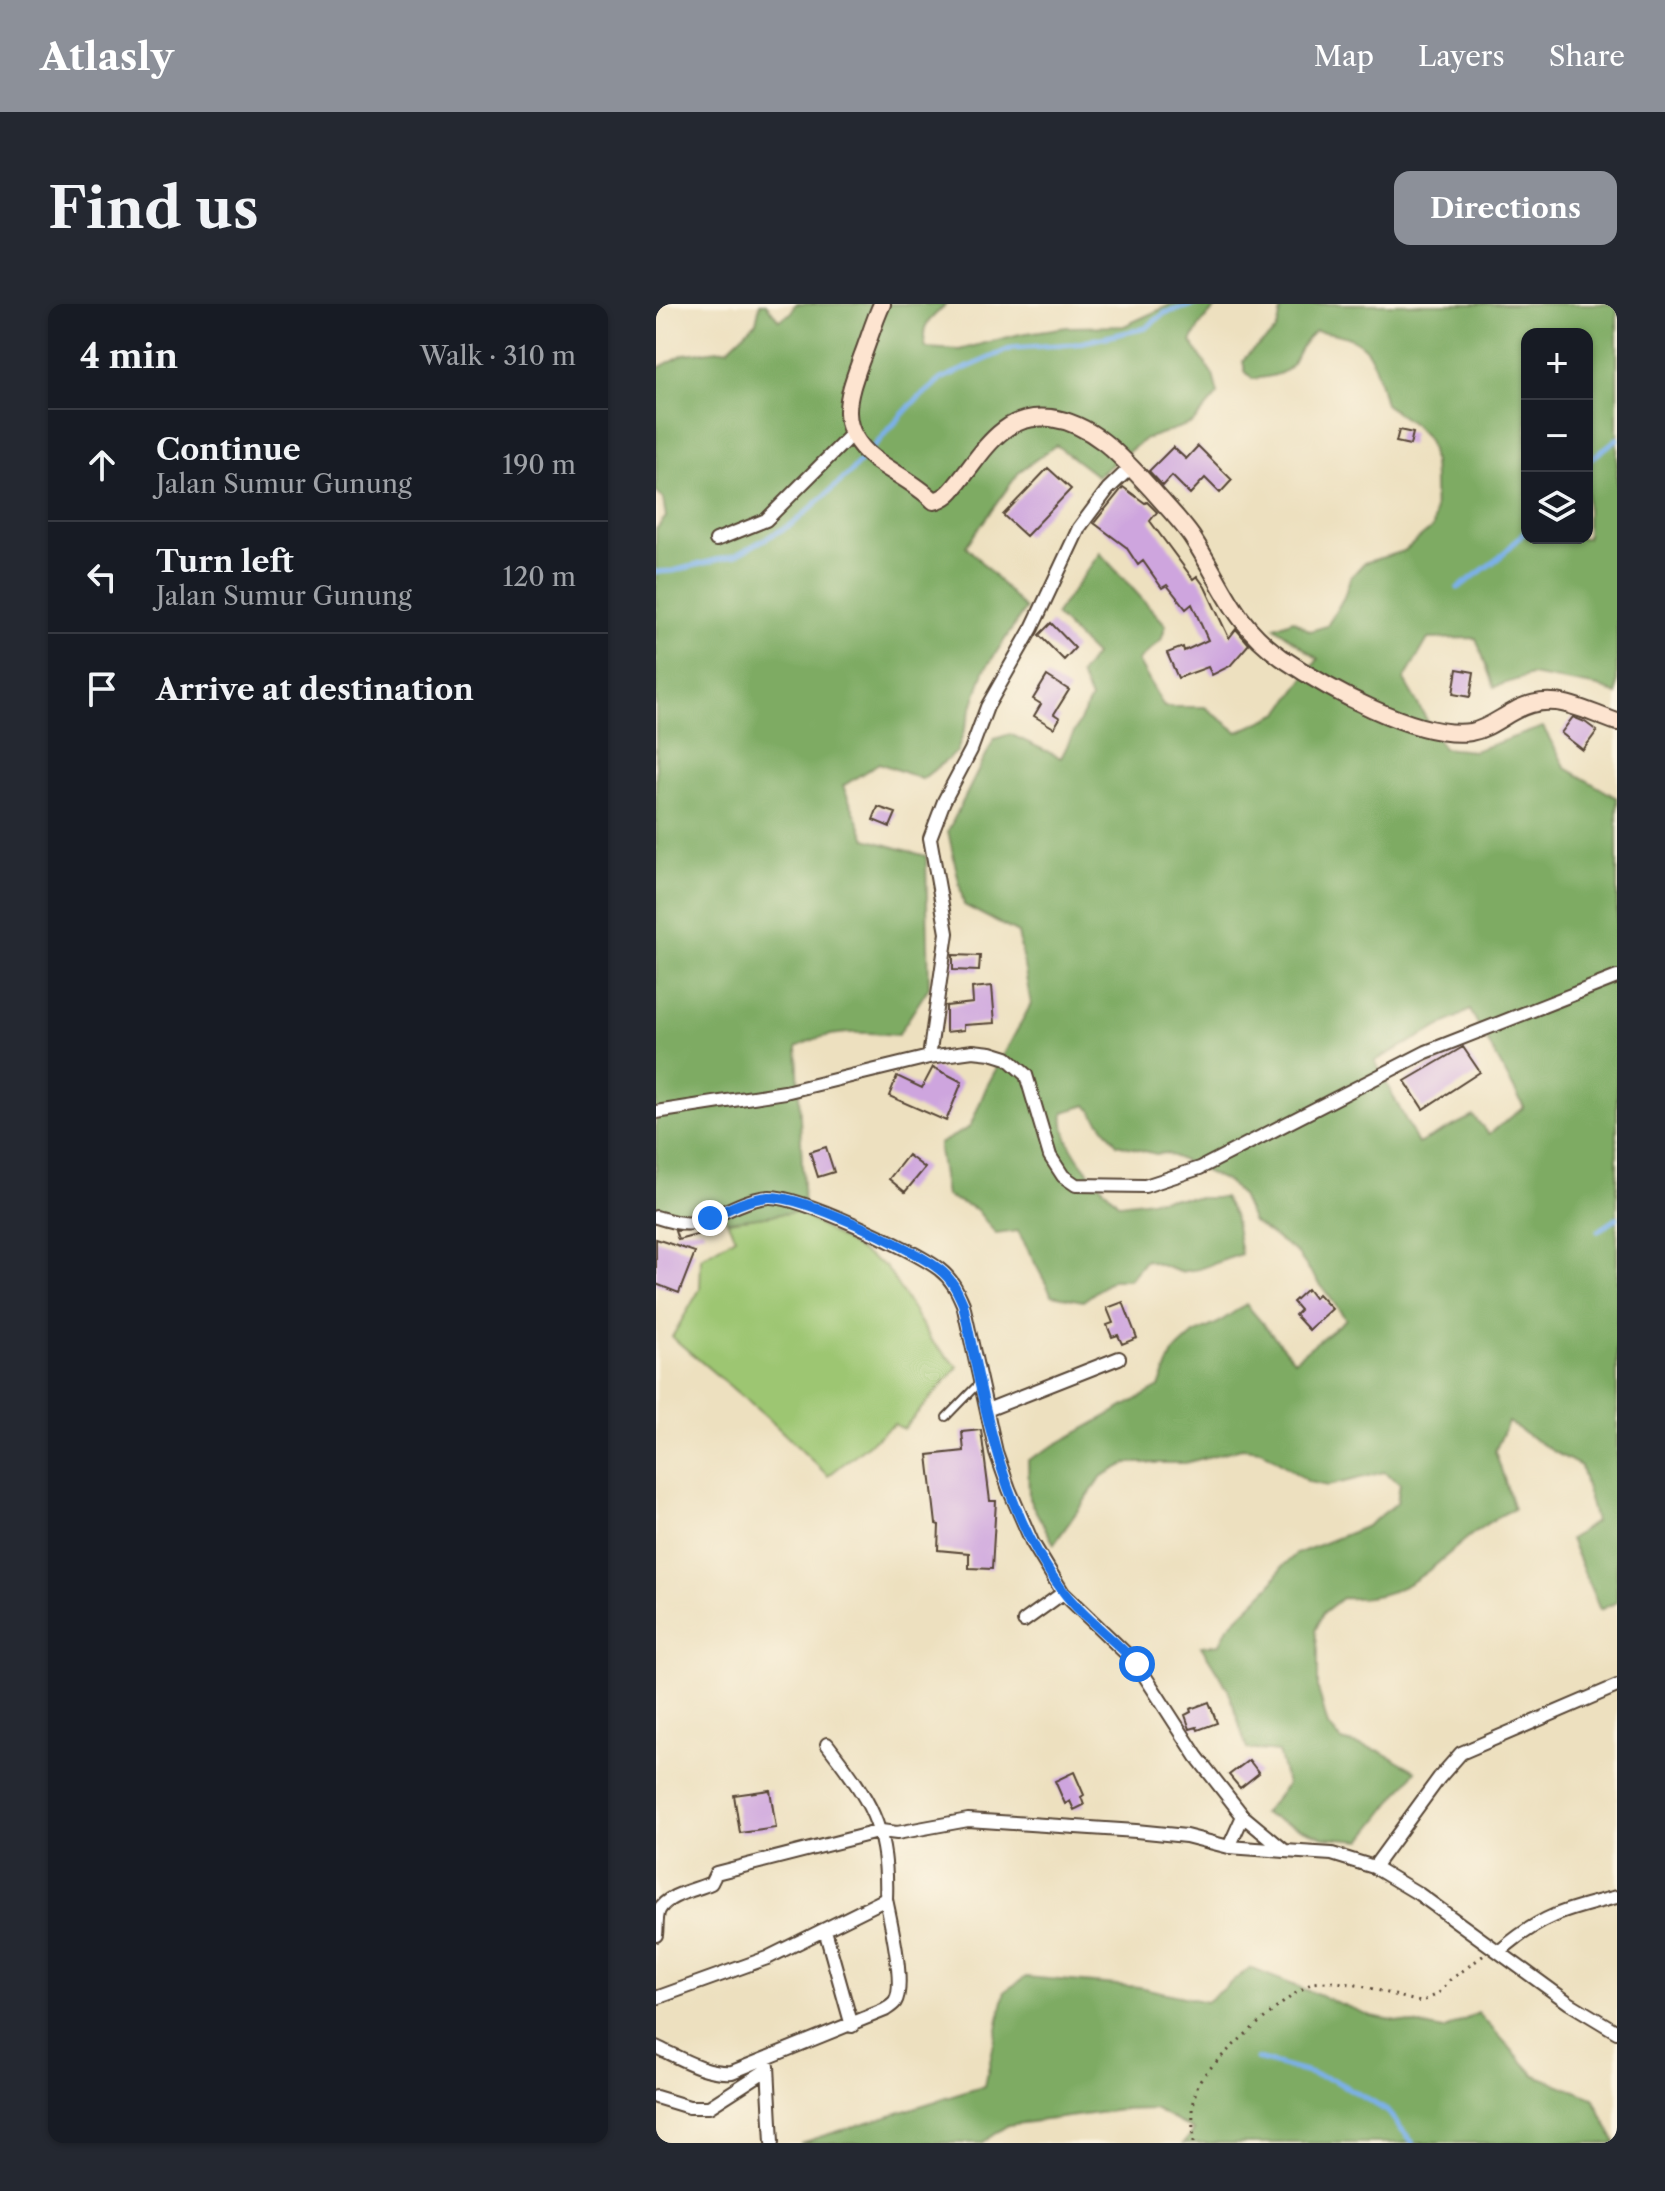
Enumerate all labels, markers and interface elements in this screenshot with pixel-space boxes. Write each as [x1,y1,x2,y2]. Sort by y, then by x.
text: Atlasly [40,33,174,80]
text: Map [1314,39,1374,73]
text: Layers [1418,39,1505,73]
text: Share [1549,39,1625,73]
button: Directions [1394,171,1617,245]
text: Find us [48,174,259,243]
map controls [1521,328,1593,544]
button: + [1521,328,1593,400]
text: 4 min [80,335,178,377]
text: Walk · 310 m [420,340,576,372]
button: − [1521,400,1593,472]
text: Continue [156,431,301,468]
icon: ahead [80,443,124,487]
text: 190 m [502,449,576,481]
text: Jalan Sumur Gunung [156,468,412,500]
button: layers [1521,472,1593,544]
text: Turn left [156,543,293,580]
icon: left [80,555,124,599]
text: 120 m [502,561,576,593]
text: Jalan Sumur Gunung [156,580,412,612]
icon: arrive [80,667,124,711]
text: Arrive at destination [156,671,474,708]
route end [692,1200,728,1236]
route start [1119,1646,1155,1682]

